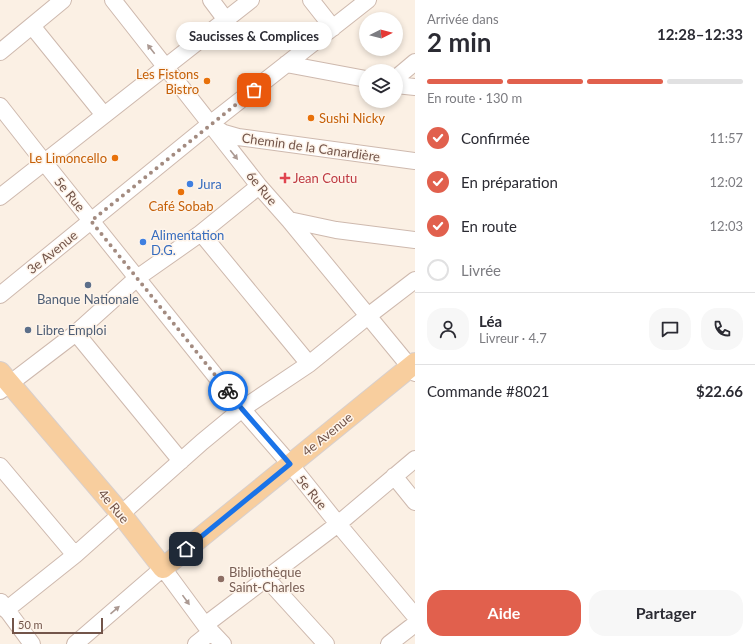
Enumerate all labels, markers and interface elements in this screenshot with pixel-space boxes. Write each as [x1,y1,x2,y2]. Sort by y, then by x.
text: Arrivée dans [427,11,499,27]
north arrow [359,12,403,56]
map controls [359,12,403,108]
callout: Saucisses & Complices [176,22,332,50]
text: 12:28–12:33 [657,25,743,43]
text: 2 min [427,26,491,58]
text: Saucisses & Complices [189,28,319,44]
one-way arrow [147,44,156,55]
button: layers [359,64,403,108]
place label: Les Fistons Bistro [136,66,199,97]
pin [237,73,271,107]
marker: Les Fistons Bistro [202,76,212,86]
icon: bag [243,79,265,101]
text: En route · 130 m [427,90,522,106]
place label: Sushi Nicky [319,110,385,126]
marker: Sushi Nicky [306,113,316,123]
icon: check [427,127,449,149]
street label: Chemin de la Canardière [241,129,381,165]
text: Confirmée [461,129,530,147]
text: 11:57 [710,130,743,146]
one-way arrow [230,149,238,160]
place label: Le Limoncello [29,150,107,166]
marker: Le Limoncello [110,153,120,163]
street label: 6e Rue [243,168,281,208]
place label: Jean Coutu [293,170,357,186]
icon: check [427,171,449,193]
marker: Jean Coutu [280,173,290,183]
text: En préparation [461,173,558,191]
street label: 5e Rue [51,174,89,215]
text: 12:02 [710,174,743,190]
place label: Jura [198,176,222,192]
marker: Jura [185,179,195,189]
marker: Café Sobab [176,187,186,197]
place label: Café Sobab [149,198,214,214]
icon: check [427,215,449,237]
text: En route [461,217,517,235]
text: 12:03 [710,218,743,234]
street label: 3e Avenue [24,227,81,277]
place label: Alimentation D.G. [151,227,224,258]
marker: Alimentation D.G. [138,237,148,247]
text: Livrée [461,261,501,279]
marker: Banque Nationale [83,280,93,290]
place label: Banque Nationale [37,291,139,307]
button: person [427,308,469,350]
button: chat [649,308,691,350]
button: phone [701,308,743,350]
text: Léa [479,312,502,330]
place label: Libre Emploi [36,322,107,338]
marker: Libre Emploi [23,325,33,335]
text: Livreur · 4.7 [479,330,547,346]
courier [208,371,248,411]
icon: bike [217,380,239,402]
text: Commande #8021 [427,382,550,400]
text: $22.66 [696,382,743,400]
street label: 4e Avenue [299,409,356,459]
street label: 5e Rue [293,472,331,513]
street label: 4e Rue [95,486,133,526]
pin [169,532,203,566]
icon: home [175,538,197,560]
place label: Bibliothèque Saint-Charles [229,564,305,595]
marker: Bibliothèque Saint-Charles [216,574,226,584]
button: Aide [427,590,581,636]
button: Partager [589,590,743,636]
one-way arrow [182,594,191,605]
one-way arrow [110,605,120,614]
scale bar [12,616,103,635]
text: 50 m [18,618,43,631]

